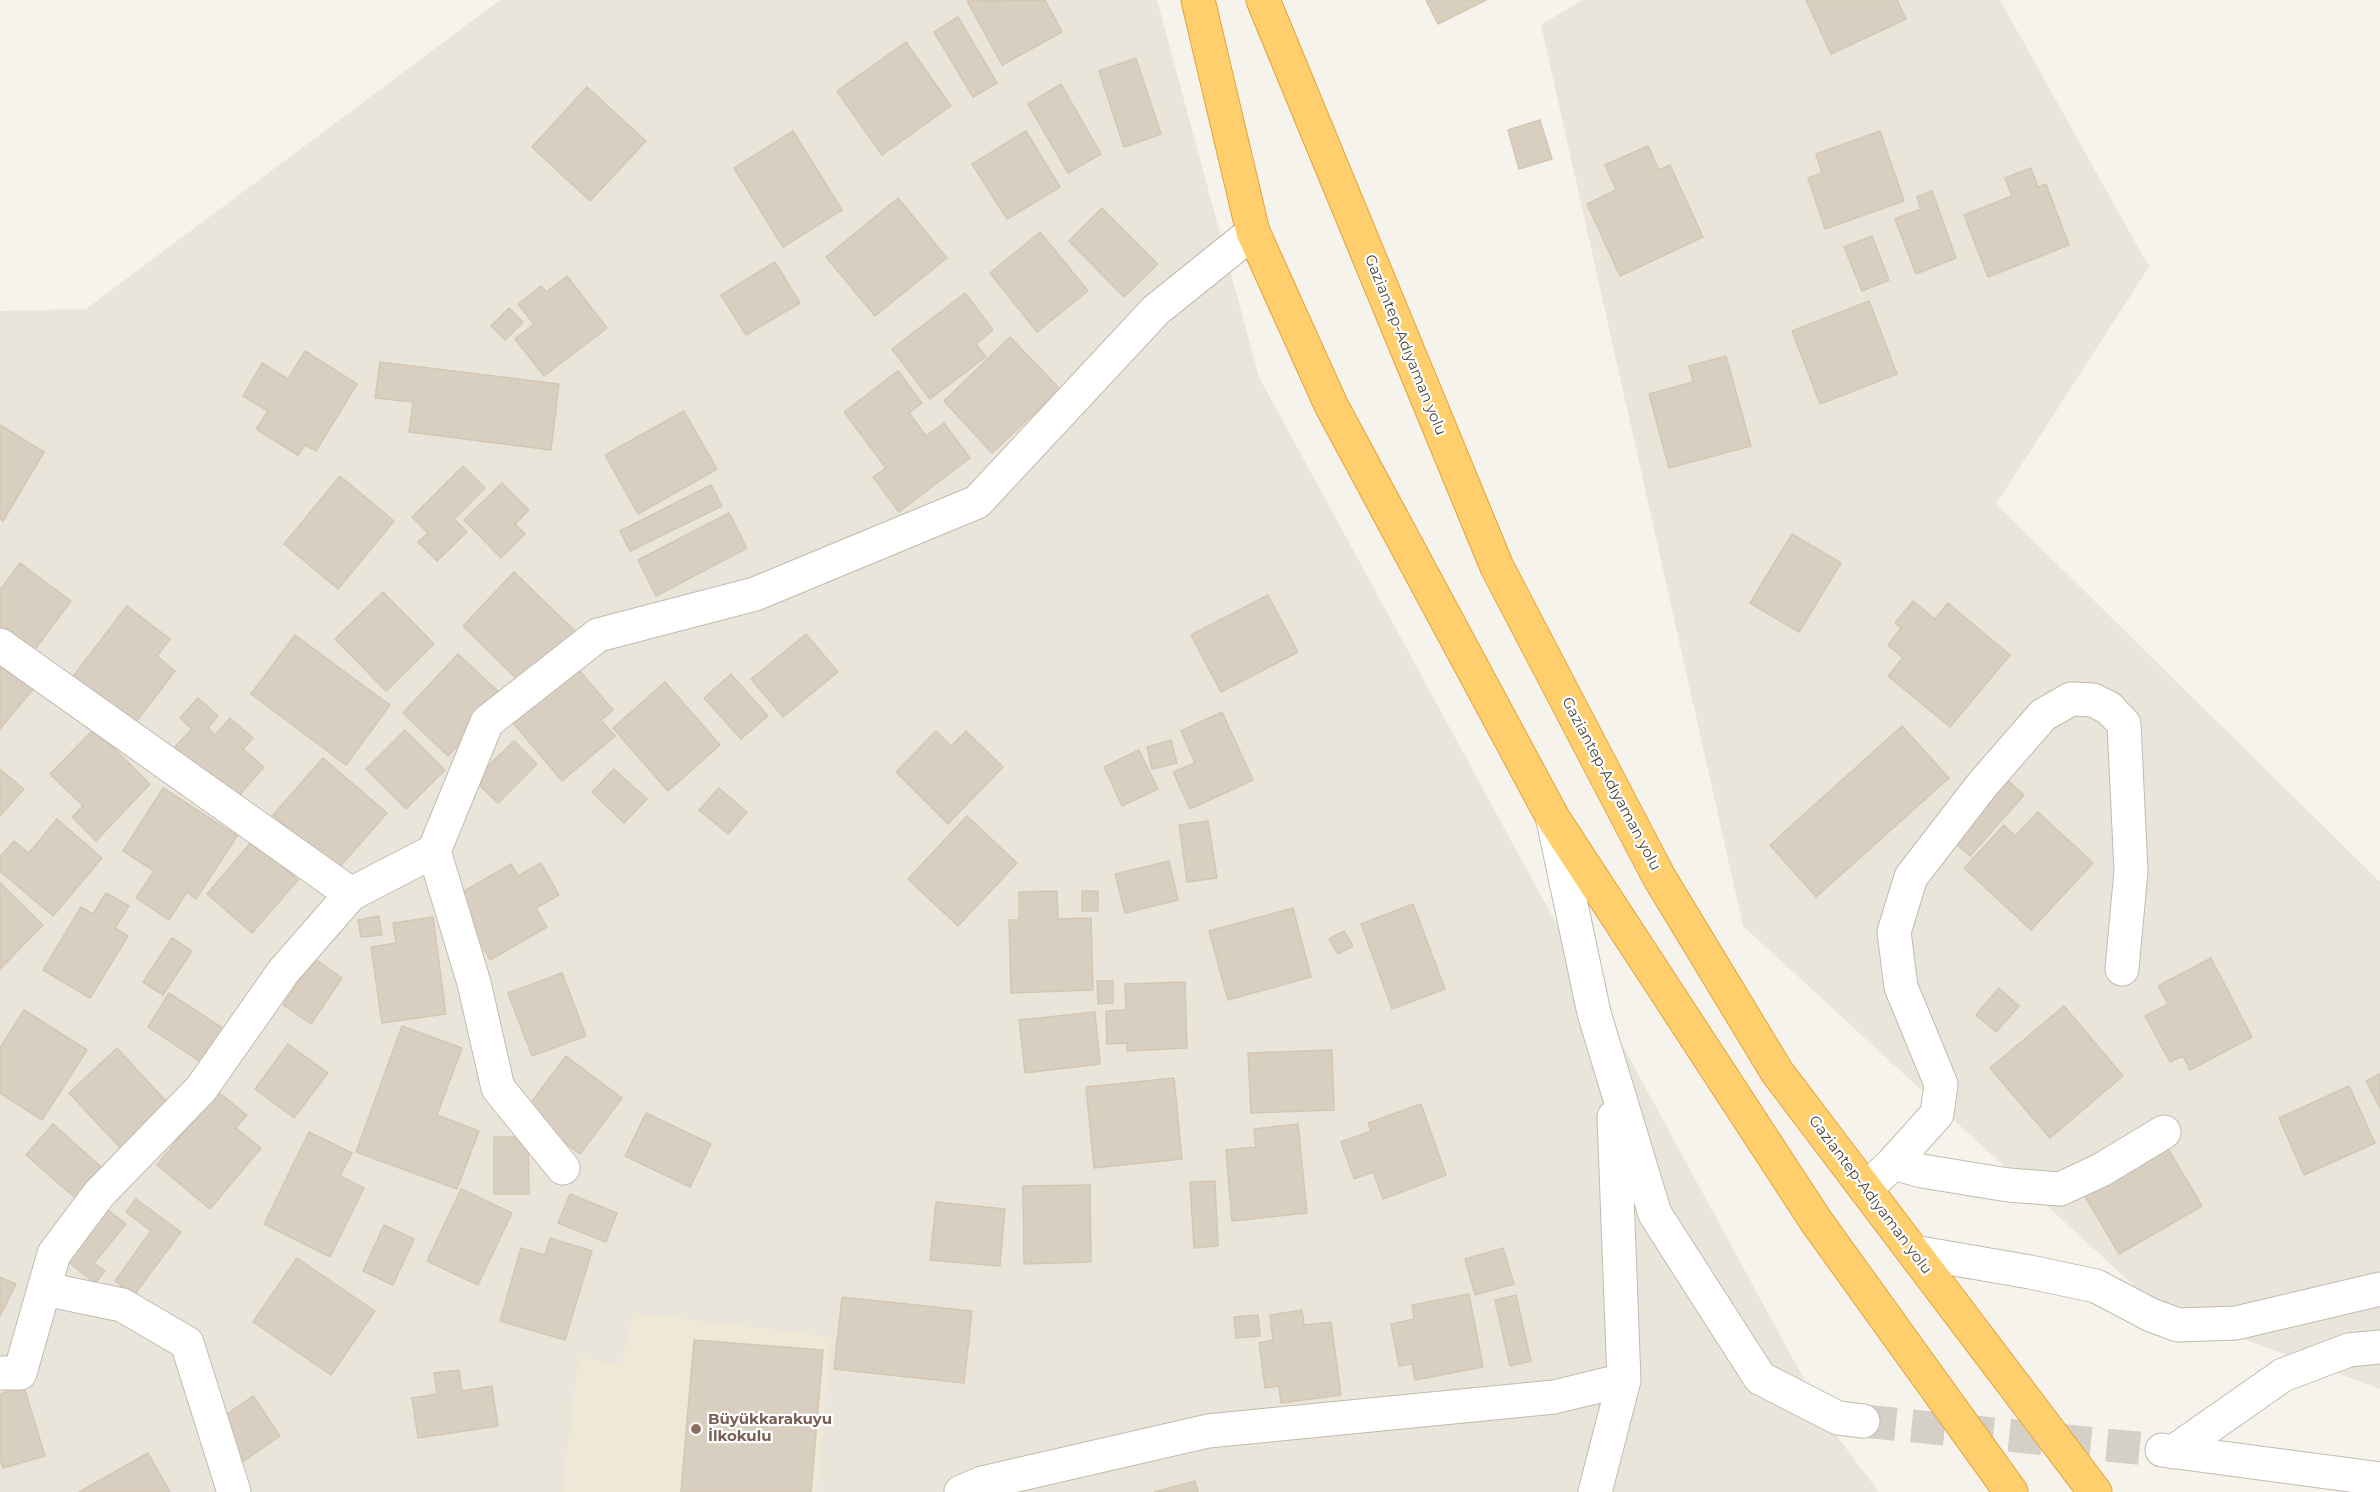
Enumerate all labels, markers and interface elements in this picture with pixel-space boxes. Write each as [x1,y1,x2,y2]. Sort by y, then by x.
street label: Gaziantep-Adıyaman yolu [1360,252,1450,438]
street label: Gaziantep-Adıyaman yolu [1558,694,1664,874]
street label: Gaziantep-Adıyaman yolu [1805,1112,1935,1278]
place label: Büyükkarakuyu İlkokulu [708,1411,832,1446]
marker: Büyükkarakuyu İlkokulu [689,1422,703,1436]

